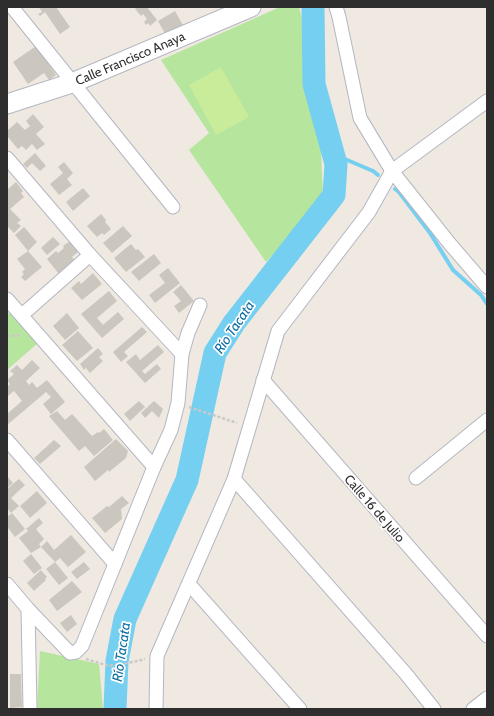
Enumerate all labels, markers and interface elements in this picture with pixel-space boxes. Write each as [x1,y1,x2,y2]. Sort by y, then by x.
street label: Calle Francisco Anaya [73,27,188,88]
water label: Río Tacata [210,297,258,357]
street label: Calle 16 de Julio [341,471,409,545]
water label: Río Tacata [108,621,134,683]

